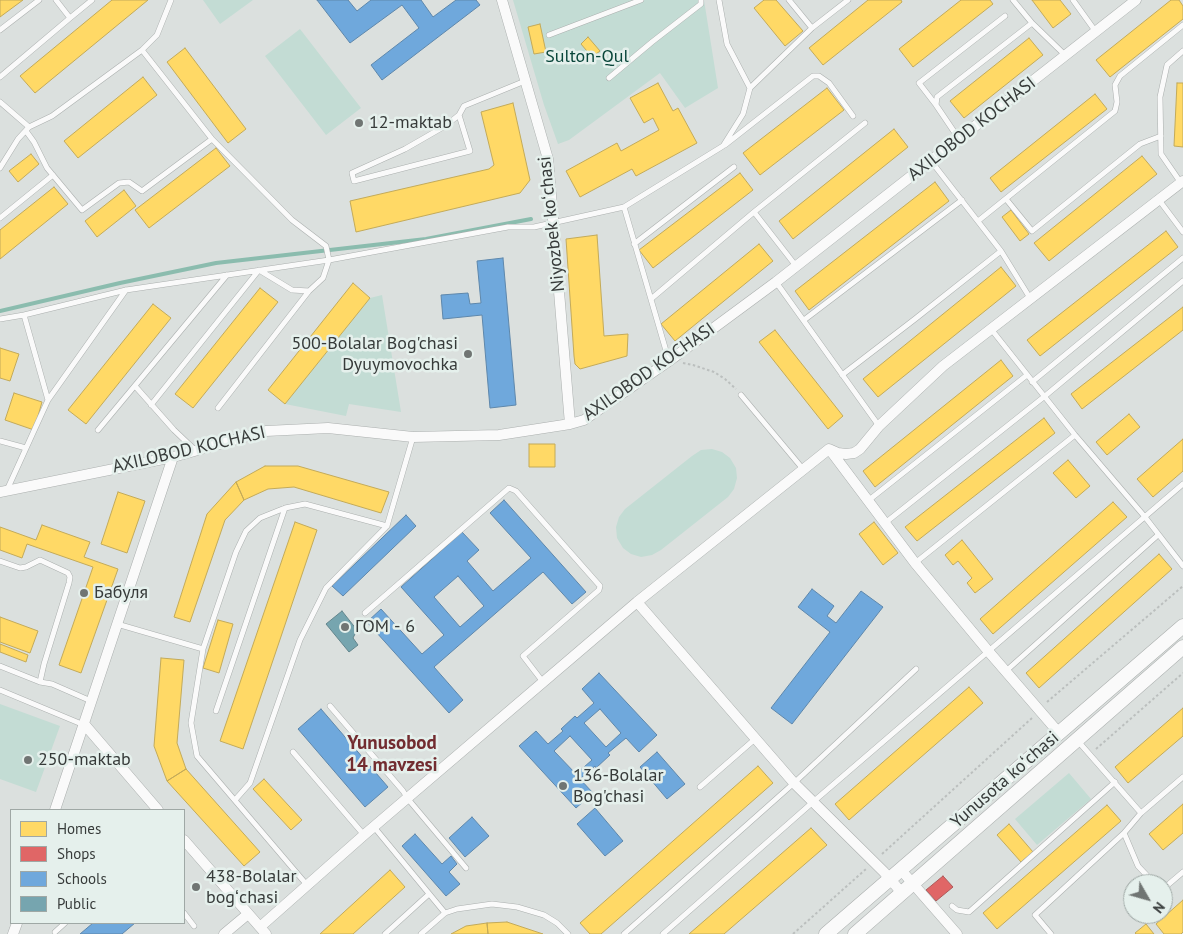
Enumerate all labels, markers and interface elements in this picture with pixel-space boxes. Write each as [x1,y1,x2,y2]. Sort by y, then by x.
park label: Sulton-Qul [545,46,629,68]
street label: AXILOBOD KOCHASI [904,72,1040,186]
place label: 12-maktab [369,112,452,134]
marker: 12-maktab [353,117,365,129]
street label: Niyozbek koʻchasi [534,155,570,293]
street label: AXILOBOD KOCHASI [579,318,719,426]
place label: 500-Bolalar Bog'chasi Dyuymovochka [291,333,458,376]
marker: 500-Bolalar Bog'chasi Dyuymovochka [462,348,474,360]
street label: AXILOBOD KOCHASI [110,422,268,478]
place label: Бабуля [94,582,148,604]
marker: Бабуля [78,587,90,599]
place label: ГОМ - 6 [355,616,415,638]
marker: ГОМ - 6 [339,621,351,633]
street label: Yunusota koʻchasi [946,727,1064,833]
district label: Yunusobod 14 mavzesi [346,733,438,777]
place label: 250-maktab [38,749,131,771]
marker: 250-maktab [22,754,34,766]
place label: 136-Bolalar Bog'chasi [573,765,664,808]
marker: 136-Bolalar Bog'chasi [557,780,569,792]
legend [10,809,185,924]
text: Homes [57,819,101,838]
text: Shops [57,844,96,863]
place label: 438-Bolalar bogʻchasi [206,866,297,909]
text: Schools [57,869,107,888]
north arrow [1123,874,1173,924]
marker: 438-Bolalar bogʻchasi [190,881,202,893]
text: Public [57,894,96,913]
text: N [1149,898,1169,917]

